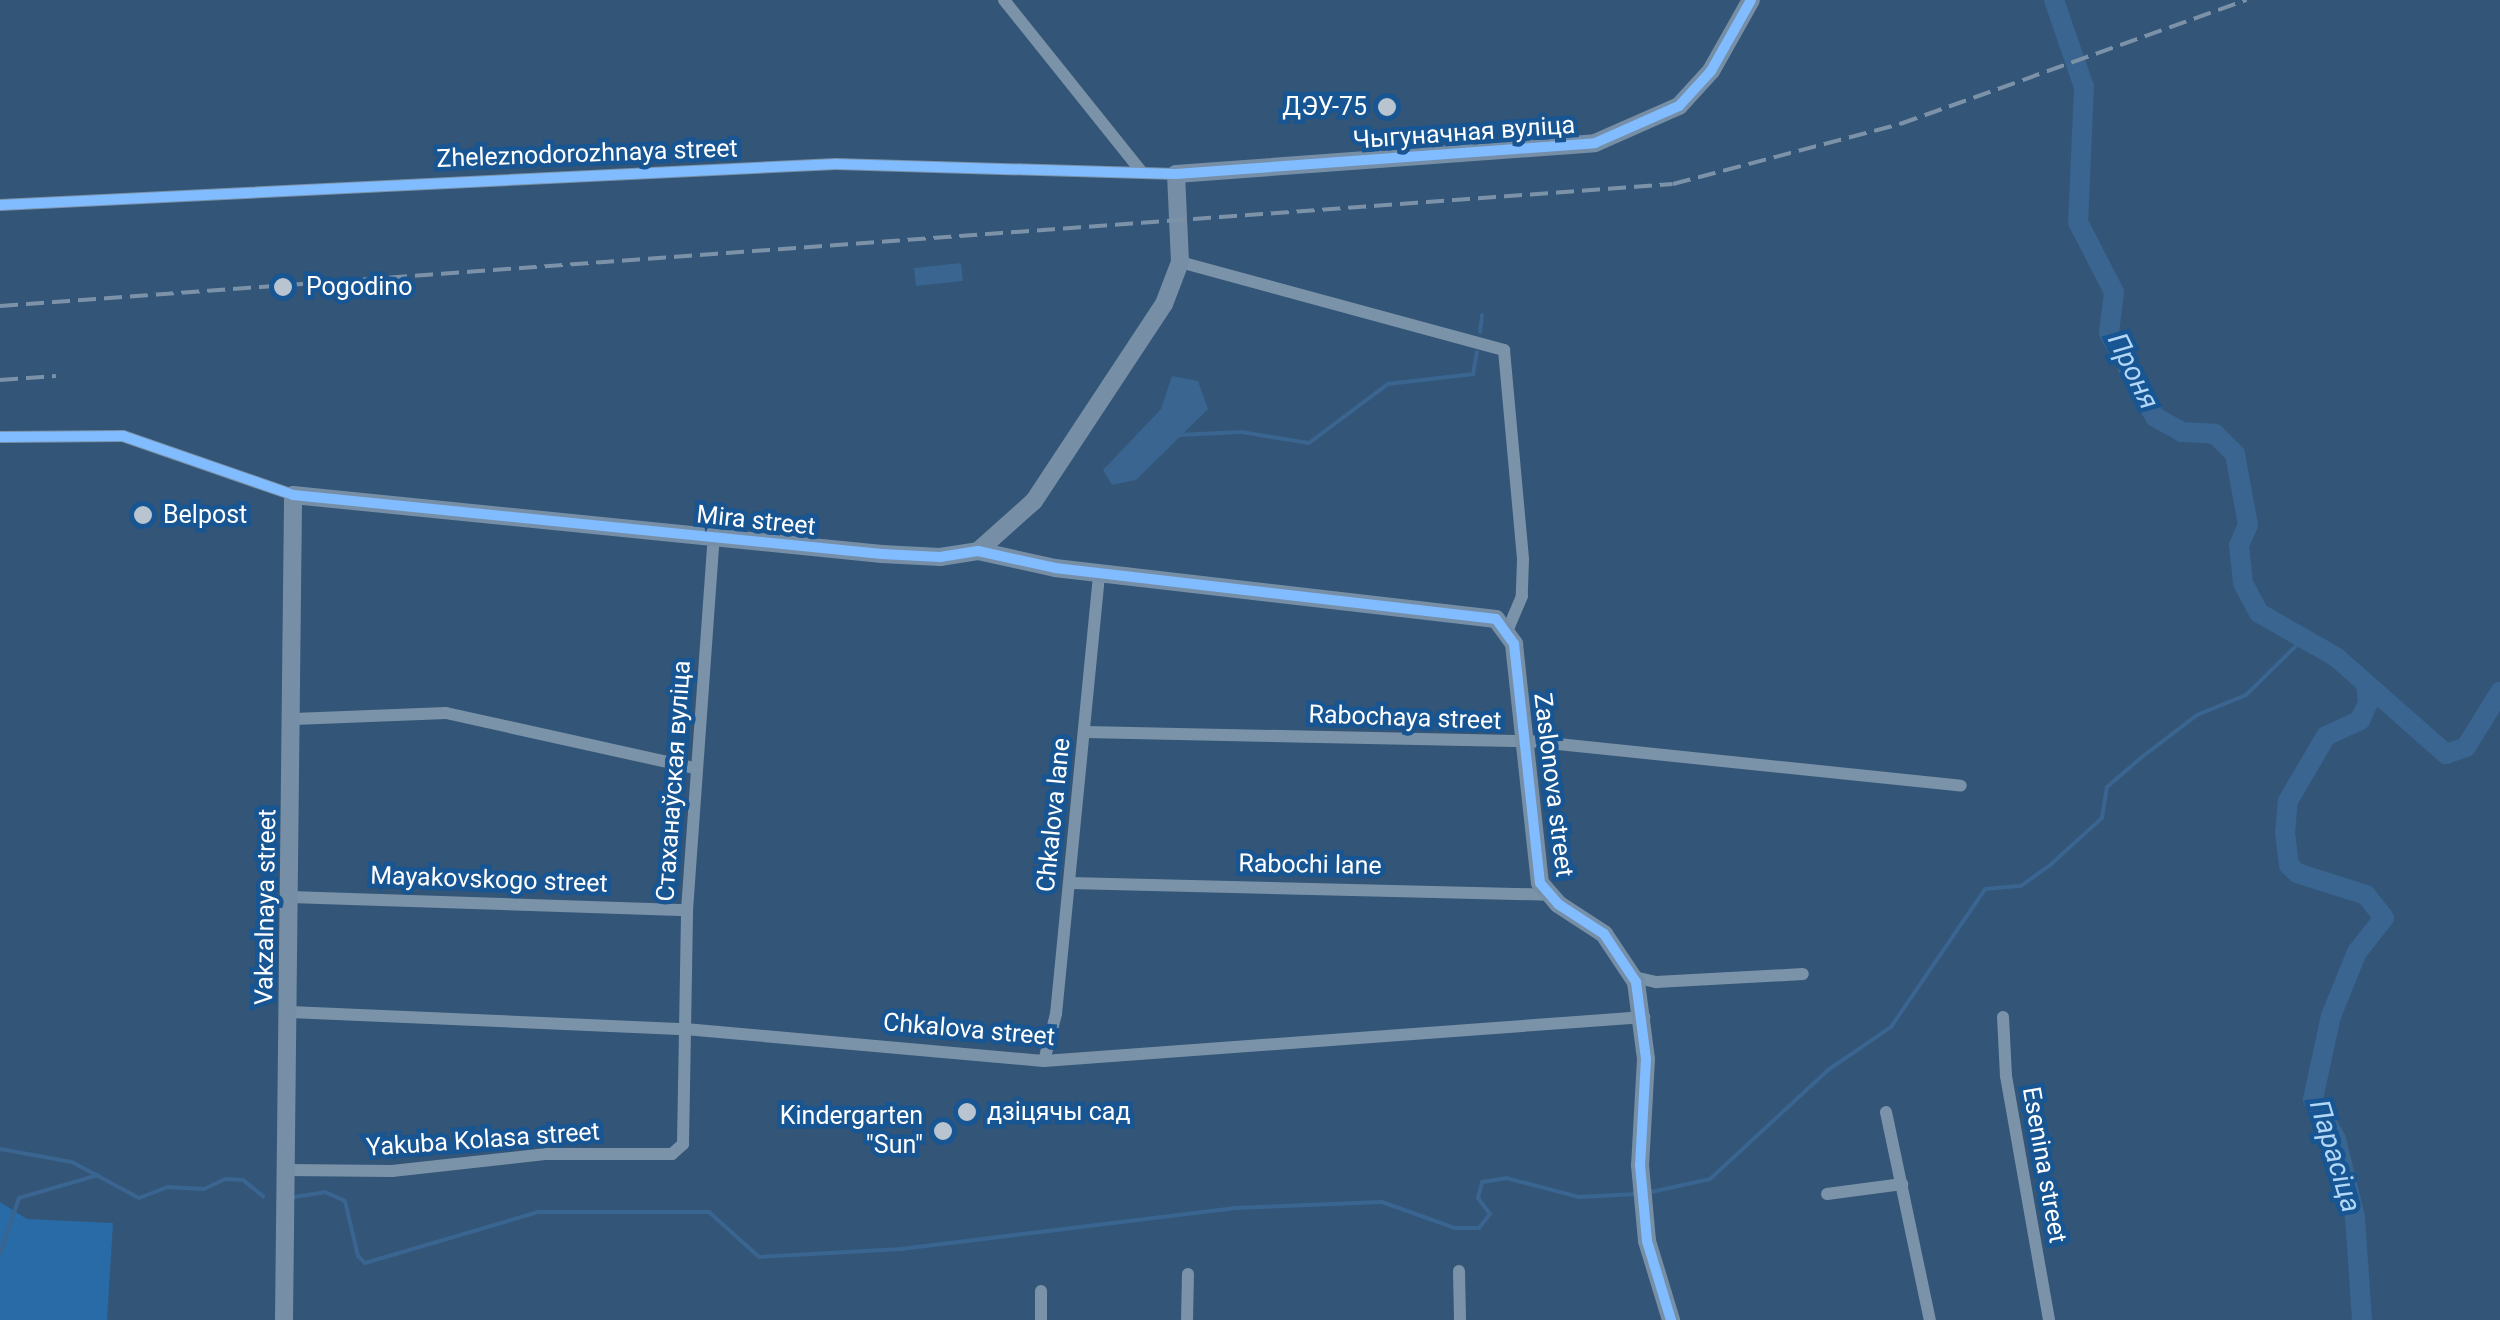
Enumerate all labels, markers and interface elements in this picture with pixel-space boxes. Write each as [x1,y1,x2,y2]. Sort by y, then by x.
place label: ДЭУ-75 [1282,92,1367,122]
marker: ДЭУ-75 [1376,96,1398,118]
street label: Чыгуначная вуліца [1352,110,1576,156]
street label: Zheleznodorozhnaya street [436,134,738,174]
place label: Pogodino [306,272,412,302]
marker: Pogodino [270,274,296,300]
water label: Проня [2100,327,2166,415]
place label: Belpost [163,500,247,530]
street label: Mira street [695,500,817,542]
marker: Belpost [132,504,154,526]
street label: Стаханаўская вуліца [651,659,697,903]
street label: Zaslonova street [1527,691,1579,879]
street label: Rabochaya street [1308,700,1502,736]
street label: Chkalova lane [1031,736,1077,894]
street label: Vakzalnaya street [249,809,283,1005]
street label: Rabochi lane [1238,849,1382,881]
street label: Mayakovskogo street [370,861,608,899]
street label: Chkalova street [882,1008,1056,1052]
street label: Esenina street [2016,1085,2072,1245]
water label: Парасіца [2302,1096,2368,1216]
place label: дзіцячы сад [987,1097,1131,1127]
marker: дзіцячы сад [956,1101,978,1123]
place label: Kindergarten "Sun" [780,1102,923,1161]
street label: Yakuba Kolasa street [365,1117,601,1163]
marker: Kindergarten "Sun" [932,1120,954,1142]

